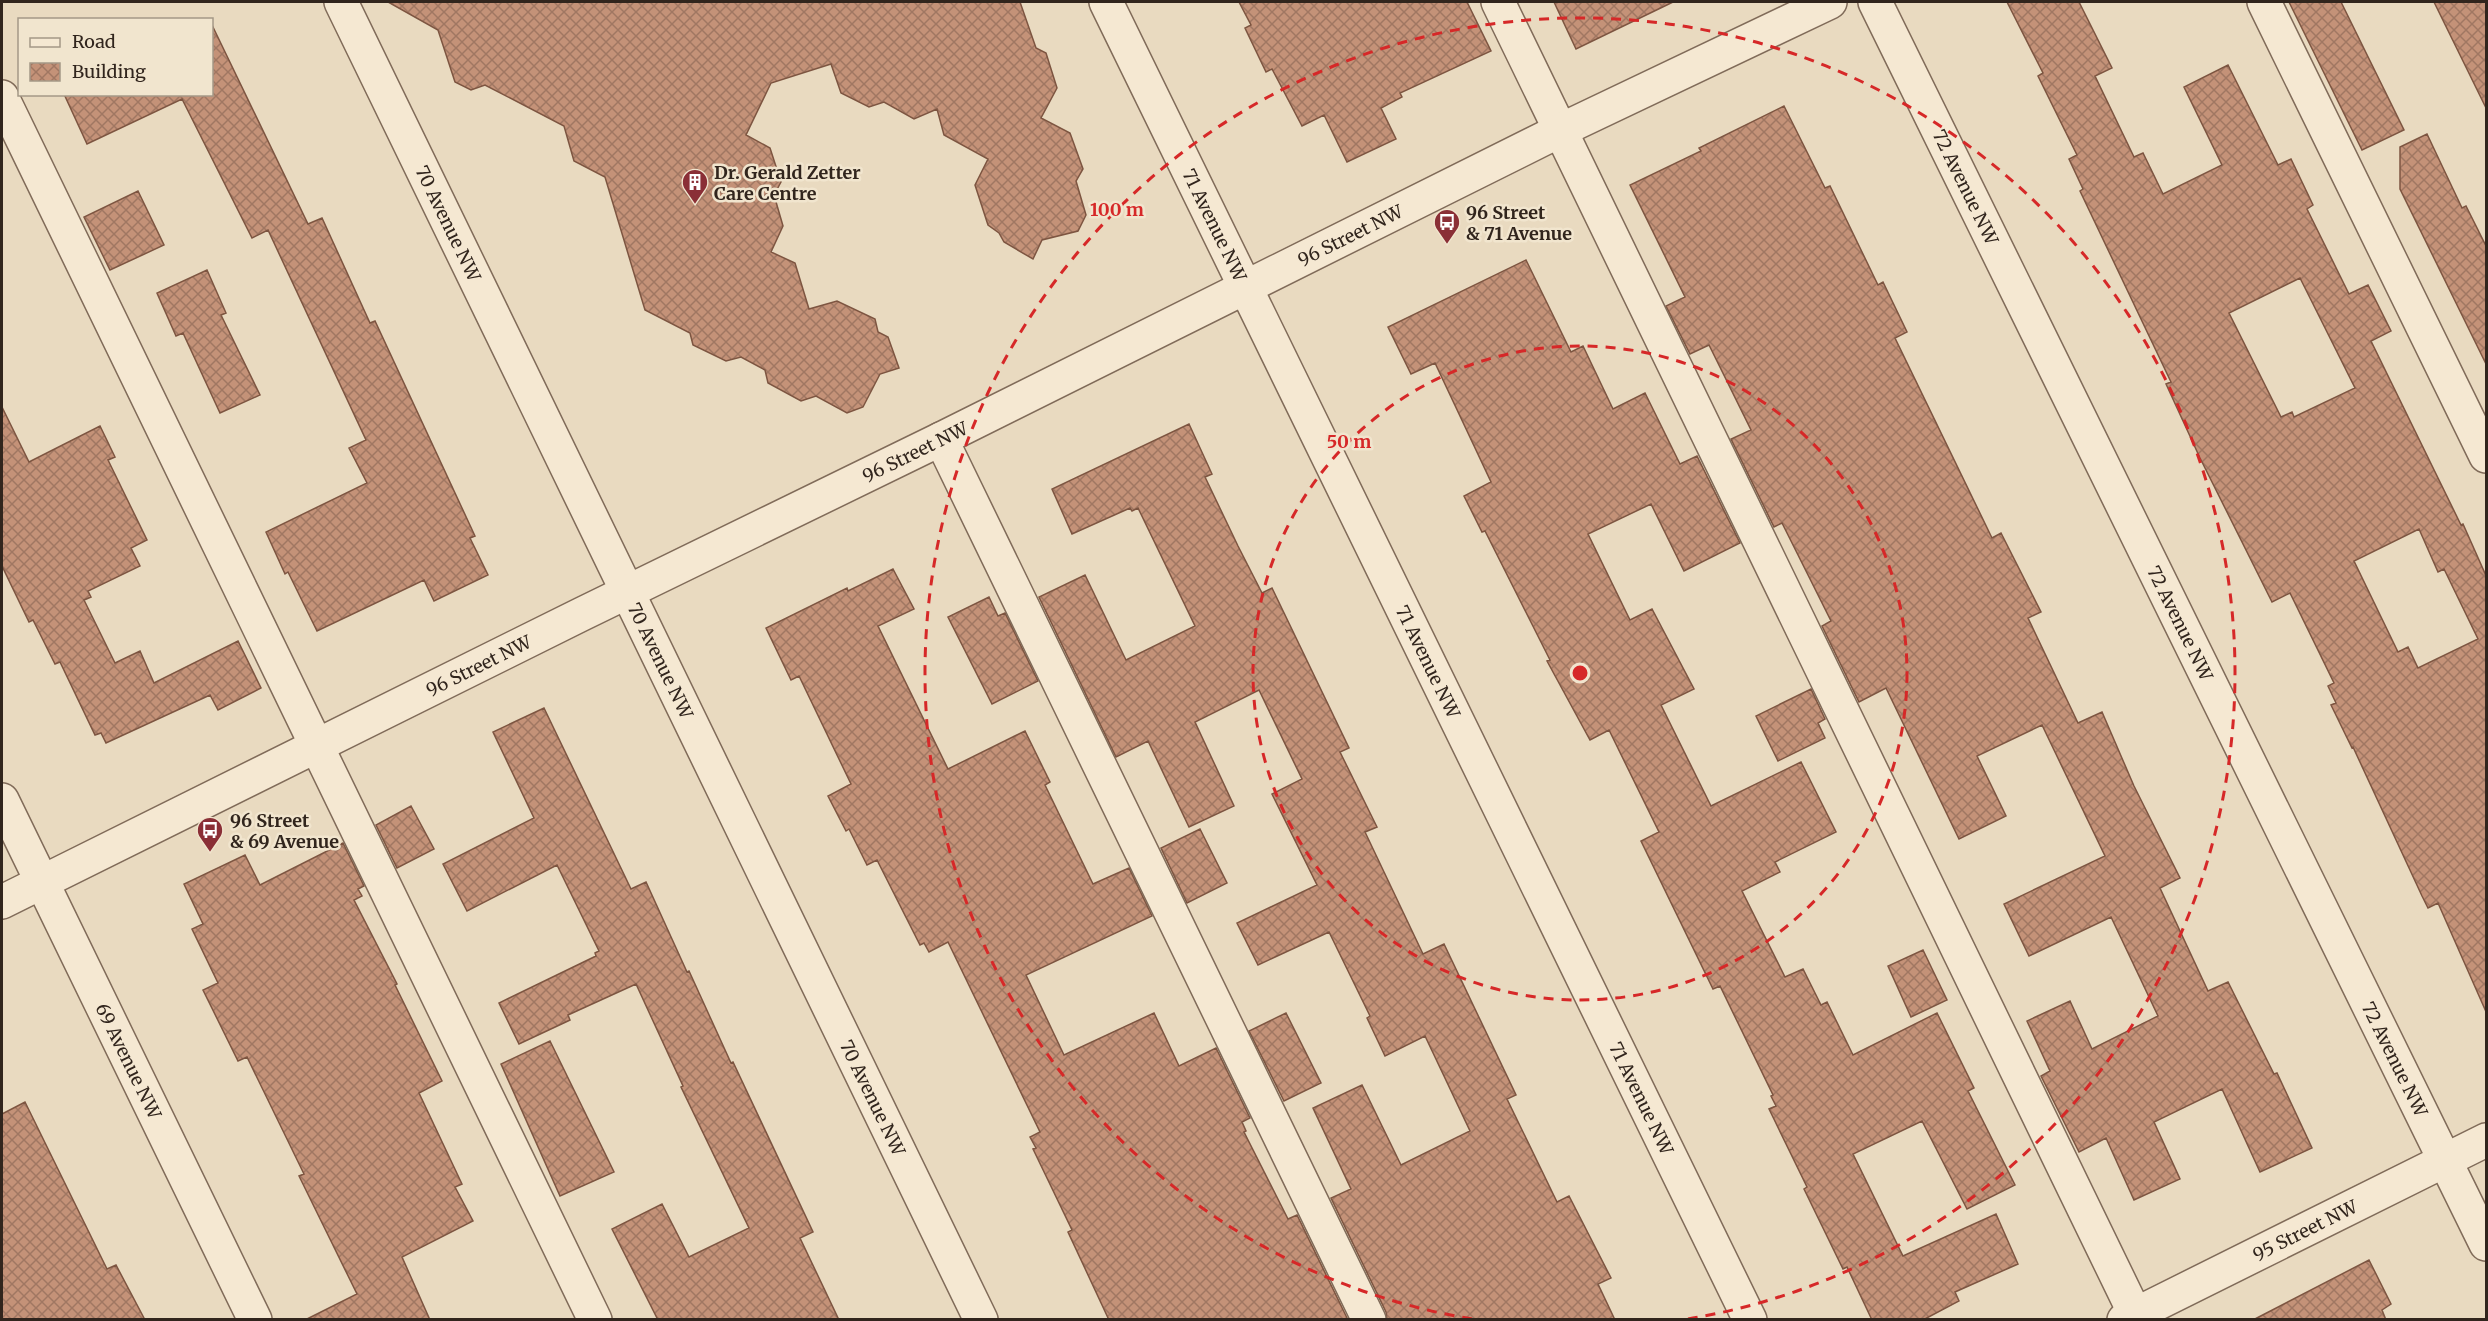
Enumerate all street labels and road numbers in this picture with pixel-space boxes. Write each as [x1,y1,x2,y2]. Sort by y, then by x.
street label: 72 Avenue NW [1928,126,2004,249]
street label: 70 Avenue NW [411,162,487,286]
street label: 71 Avenue NW [1178,165,1253,286]
street label: 96 Street NW [1294,199,1407,271]
street label: 96 Street NW [859,416,972,487]
street label: 72 Avenue NW [2143,562,2219,685]
street label: 70 Avenue NW [623,599,699,723]
street label: 71 Avenue NW [1391,601,1466,722]
street label: 96 Street NW [422,629,536,701]
street label: 72 Avenue NW [2357,998,2433,1121]
street label: 69 Avenue NW [91,999,167,1123]
street label: 70 Avenue NW [835,1036,911,1160]
street label: 71 Avenue NW [1604,1038,1679,1159]
street label: 95 Street NW [2249,1194,2362,1266]

